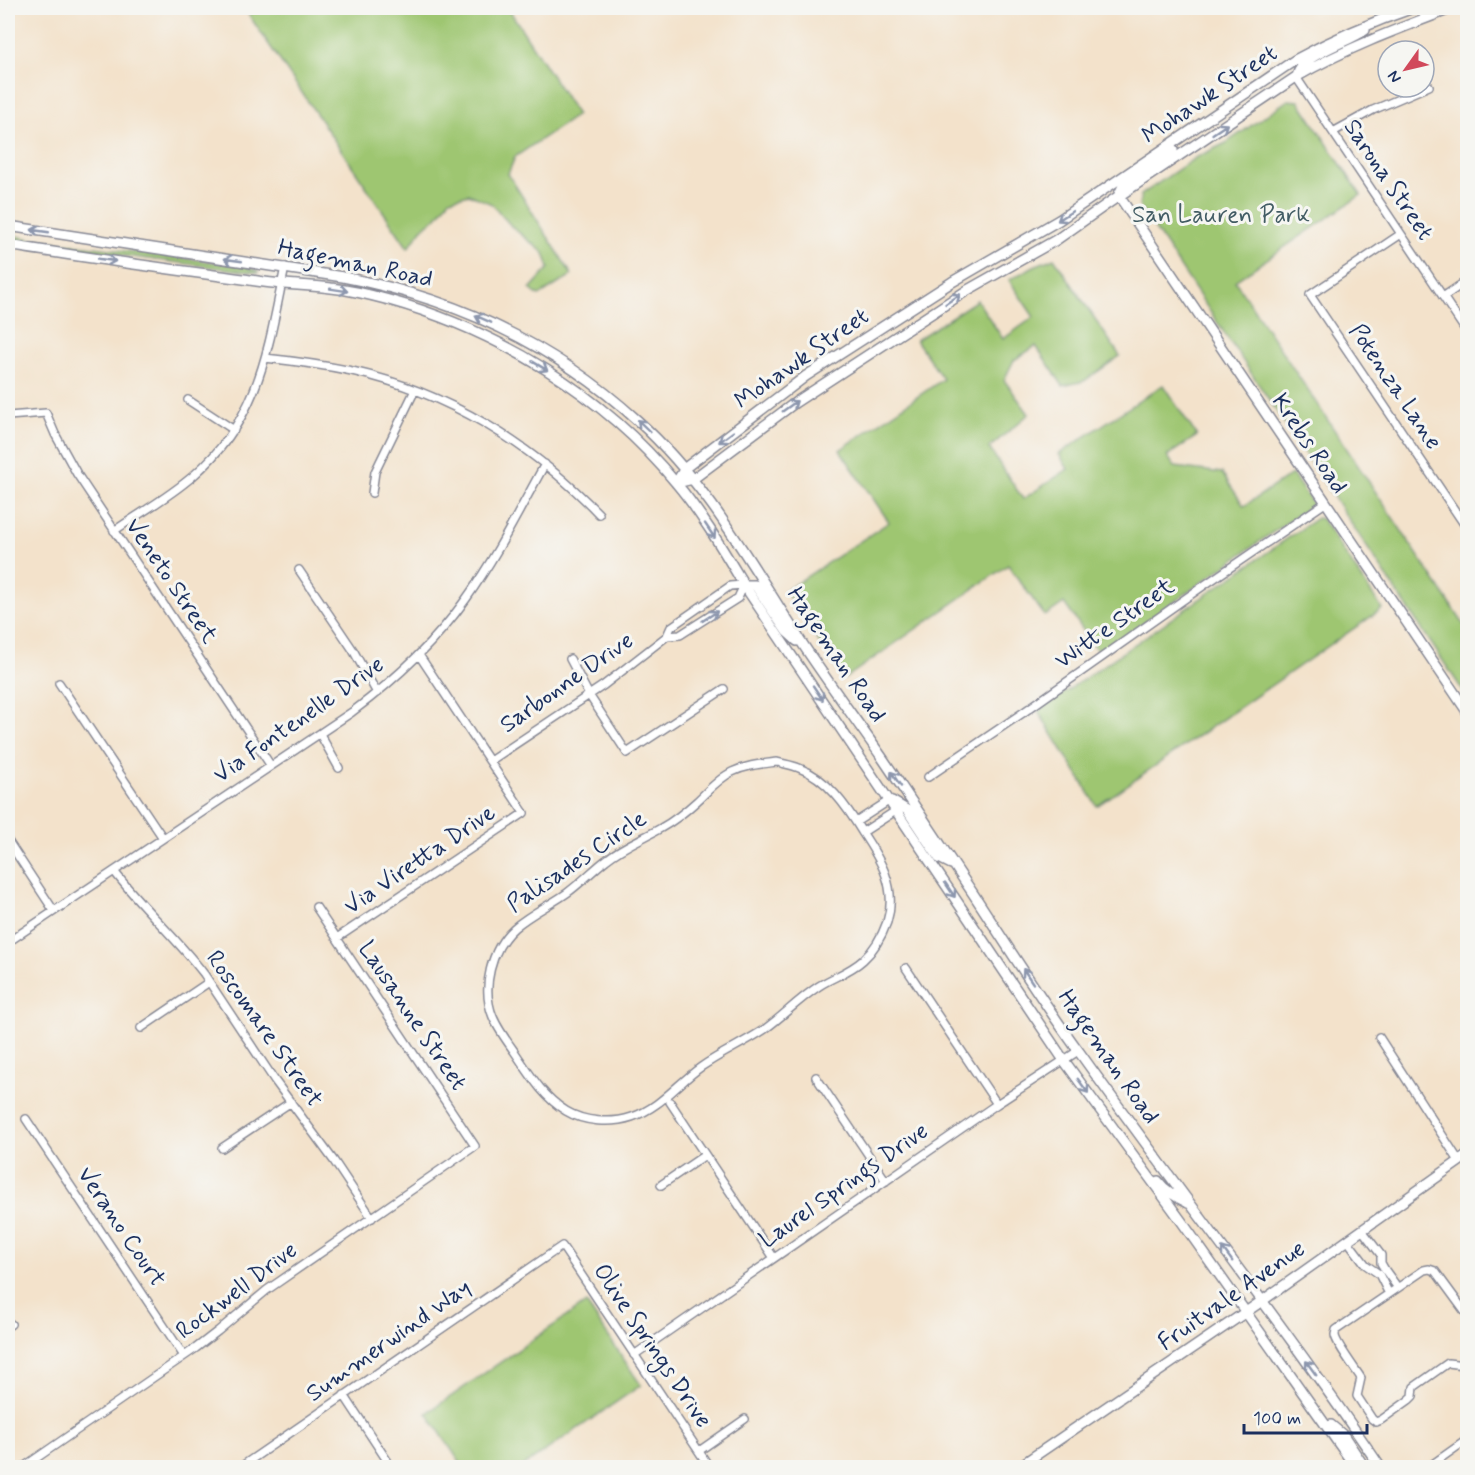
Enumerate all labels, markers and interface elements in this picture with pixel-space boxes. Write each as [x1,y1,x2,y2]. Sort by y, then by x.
street label: Mohawk Street [1136,38,1284,152]
north arrow [1376,39,1436,99]
text: N [1383,66,1406,87]
street label: Sarona Street [1336,113,1440,247]
one-way arrow [1211,122,1228,135]
park label: San Lauren Park [1132,200,1310,231]
one-way arrow [1057,210,1073,222]
one-way arrow [31,226,50,237]
street label: Hageman Road [274,232,435,298]
one-way arrow [223,254,243,265]
one-way arrow [96,255,116,266]
one-way arrow [329,284,349,295]
one-way arrow [945,293,962,306]
street label: Mohawk Street [729,301,875,417]
one-way arrow [474,312,492,323]
street label: Potenza Lane [1341,318,1449,456]
one-way arrow [531,360,548,372]
street label: Krebs Road [1264,388,1354,500]
one-way arrow [782,400,798,412]
one-way arrow [637,419,652,434]
one-way arrow [718,431,734,444]
street label: Veneto Street [118,512,224,650]
one-way arrow [704,522,716,538]
street label: Witte Street [1049,571,1181,677]
street label: Hageman Road [777,581,893,731]
one-way arrow [701,610,718,623]
street label: Sarbonne Drive [494,625,640,741]
street label: Via Fontenelle Drive [207,649,391,791]
one-way arrow [812,684,824,701]
one-way arrow [890,771,902,788]
street label: Via Viretta Drive [338,798,502,922]
street label: Palisades Circle [501,804,653,920]
one-way arrow [944,881,956,897]
street label: Lausanne Street [351,935,473,1097]
street label: Roscomare Street [198,945,330,1113]
one-way arrow [1022,968,1034,985]
street label: Hageman Road [1048,984,1166,1132]
one-way arrow [1077,1077,1089,1093]
street label: Laurel Springs Drive [753,1116,936,1258]
street label: Verano Court [70,1161,172,1293]
street label: Fruitvale Avenue [1152,1234,1312,1358]
street label: Rockwell Drive [170,1235,304,1347]
one-way arrow [1221,1246,1233,1262]
street label: Olive Springs Drive [584,1258,719,1435]
street label: Summerwind Way [300,1273,478,1409]
one-way arrow [1305,1361,1317,1377]
scale bar [1244,1397,1367,1435]
text: 100 m [1253,1407,1301,1431]

